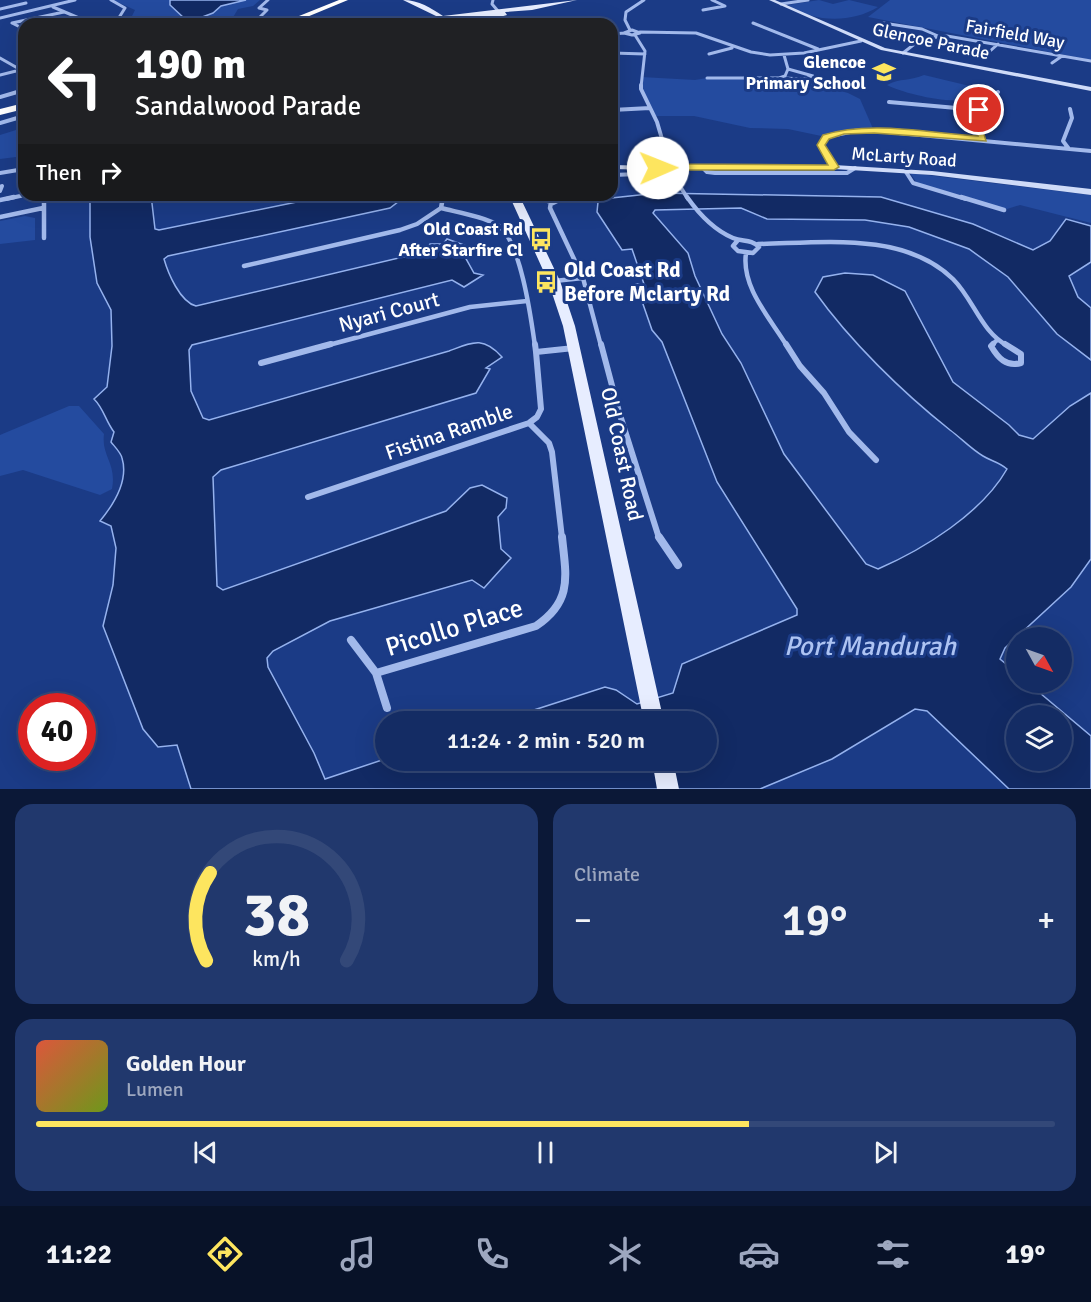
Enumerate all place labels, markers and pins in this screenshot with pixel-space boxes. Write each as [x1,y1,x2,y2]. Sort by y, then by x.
place label: Glencoe Primary School [746,51,866,94]
school or university icon: Glencoe Primary School [871,59,897,85]
pin [953,84,1004,135]
place label: Old Coast Rd After Starfire Cl [398,218,523,261]
bus stop icon: Old Coast Rd After Starfire Cl [528,226,554,252]
place label: Old Coast Rd Before Mclarty Rd [564,257,730,307]
bus stop icon: Old Coast Rd Before Mclarty Rd [533,269,559,295]

